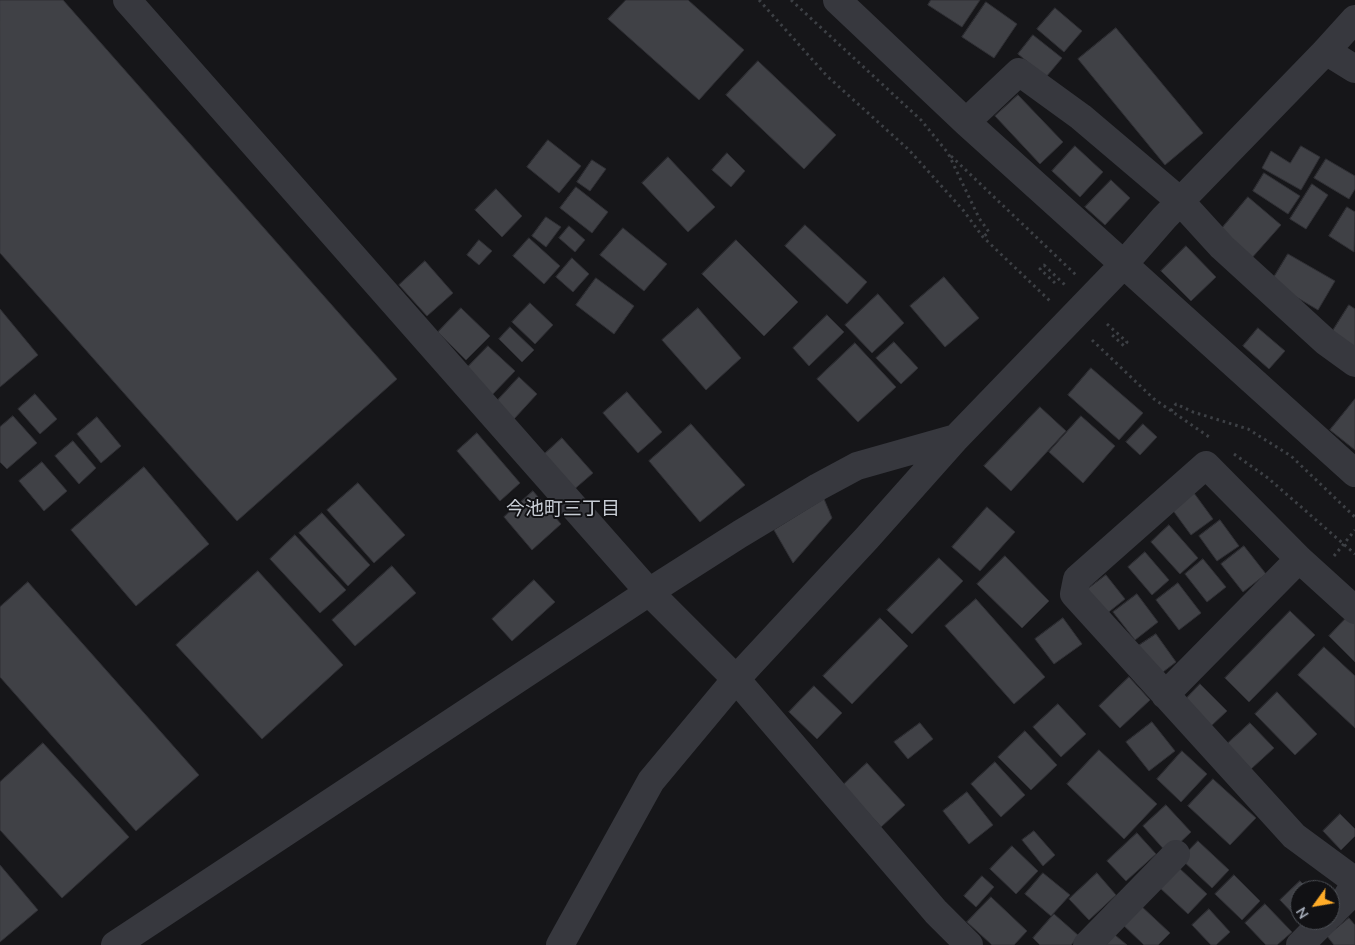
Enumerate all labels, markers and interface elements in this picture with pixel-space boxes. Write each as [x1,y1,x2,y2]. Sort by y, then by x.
district label: 今池町三丁目 [506,499,620,521]
north arrow [1290,880,1340,930]
text: N [1292,903,1314,922]

